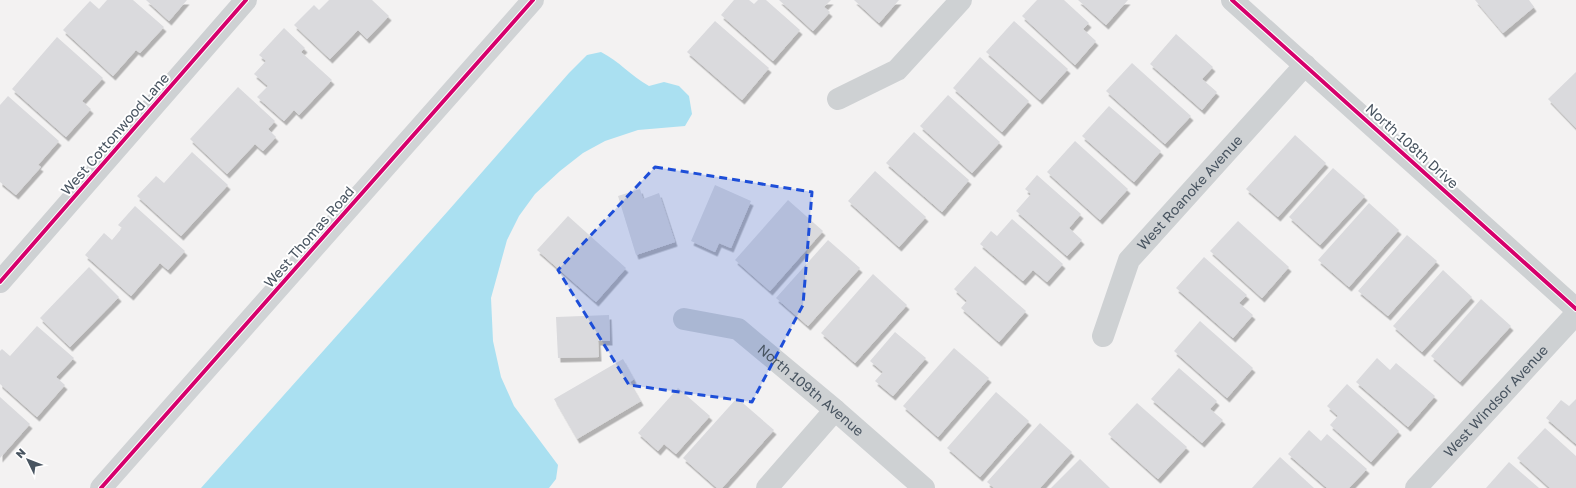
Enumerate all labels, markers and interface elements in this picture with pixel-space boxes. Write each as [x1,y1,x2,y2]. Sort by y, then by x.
street label: West Cottonwood Lane [57,69,172,198]
street label: North 108th Drive [1362,100,1462,192]
street label: West Roanoke Avenue [1133,131,1246,253]
street label: West Thomas Road [260,183,357,291]
street label: North 109th Avenue [755,340,868,439]
street label: West Windsor Avenue [1440,341,1551,460]
north arrow [8,440,48,480]
text: N [13,445,28,460]

